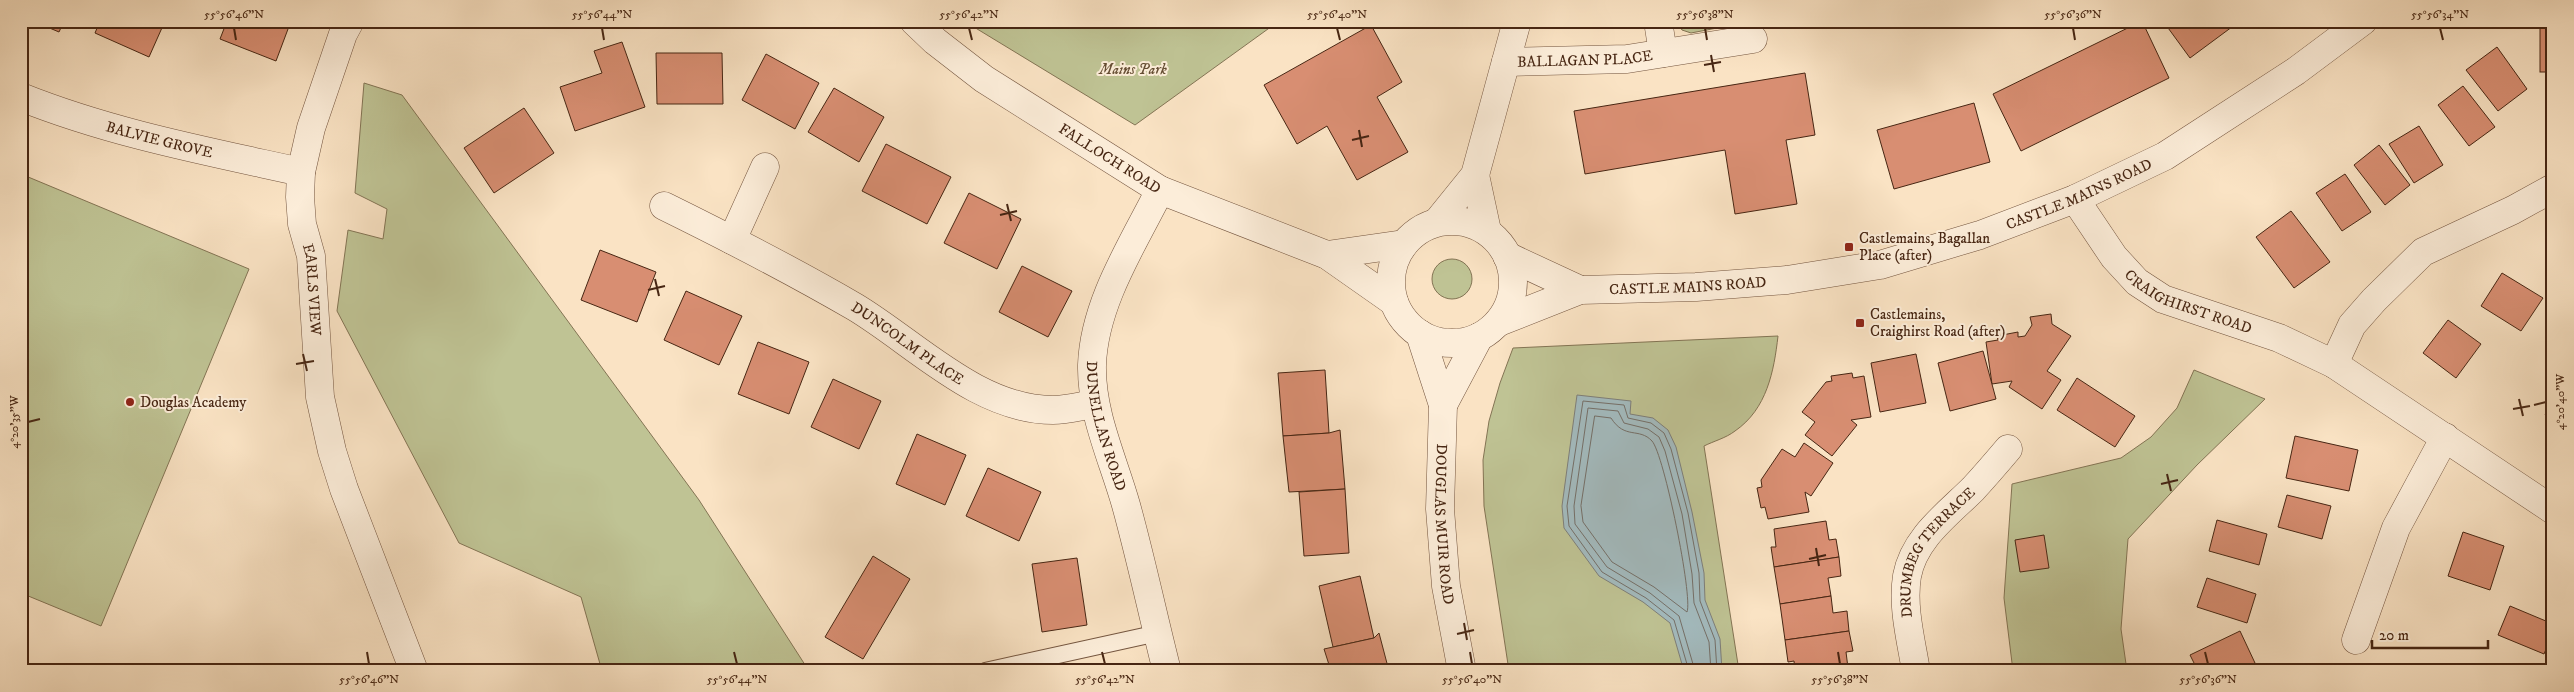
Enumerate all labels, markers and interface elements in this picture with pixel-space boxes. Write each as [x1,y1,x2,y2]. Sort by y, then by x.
text: 55°56'46"N [204,7,264,22]
text: 55°56'44"N [572,7,632,22]
text: 55°56'42"N [939,7,999,22]
text: 55°56'40"N [1307,7,1367,22]
text: 55°56'38"N [1676,7,1734,22]
text: 55°56'36"N [2044,7,2102,22]
text: 55°56'34"N [2411,7,2469,22]
street label: BALLAGAN PLACE [1517,46,1654,72]
park label: Mains Park [1098,60,1168,79]
street label: BALVIE GROVE [104,117,215,162]
street label: FALLOCH ROAD [1055,120,1165,198]
street label: CASTLE MAINS ROAD [2003,155,2155,234]
place label: Castlemains, Bagallan Place (after) [1859,229,1990,265]
street label: EARLS VIEW [298,241,325,336]
marker: Castlemains, Bagallan Place (after) [1843,241,1855,253]
street label: CRAIGHIRST ROAD [2120,266,2254,338]
street label: CASTLE MAINS ROAD [1609,273,1767,299]
street label: DUNCOLM PLACE [848,298,967,390]
place label: Castlemains, Craighirst Road (after) [1870,305,2005,341]
marker: Castlemains, Craighirst Road (after) [1854,317,1866,329]
street label: DUNELLAN ROAD [1082,361,1130,494]
text: 4°20'40"W [2553,373,2568,430]
place label: Douglas Academy [140,393,247,412]
text: 4°20'35"W [7,394,22,449]
marker: Douglas Academy [124,396,136,408]
street label: DOUGLAS MUIR ROAD [1430,443,1458,606]
street label: DRUMBEG TERRACE [1896,483,1980,619]
scale bar [2372,617,2488,649]
text: 20 m [2379,626,2409,645]
text: 55°56'46"N [339,672,399,687]
text: 55°56'44"N [707,672,767,687]
text: 55°56'42"N [1075,672,1135,687]
text: 55°56'40"N [1442,672,1502,687]
text: 55°56'38"N [1811,672,1869,687]
text: 55°56'36"N [2179,672,2237,687]

